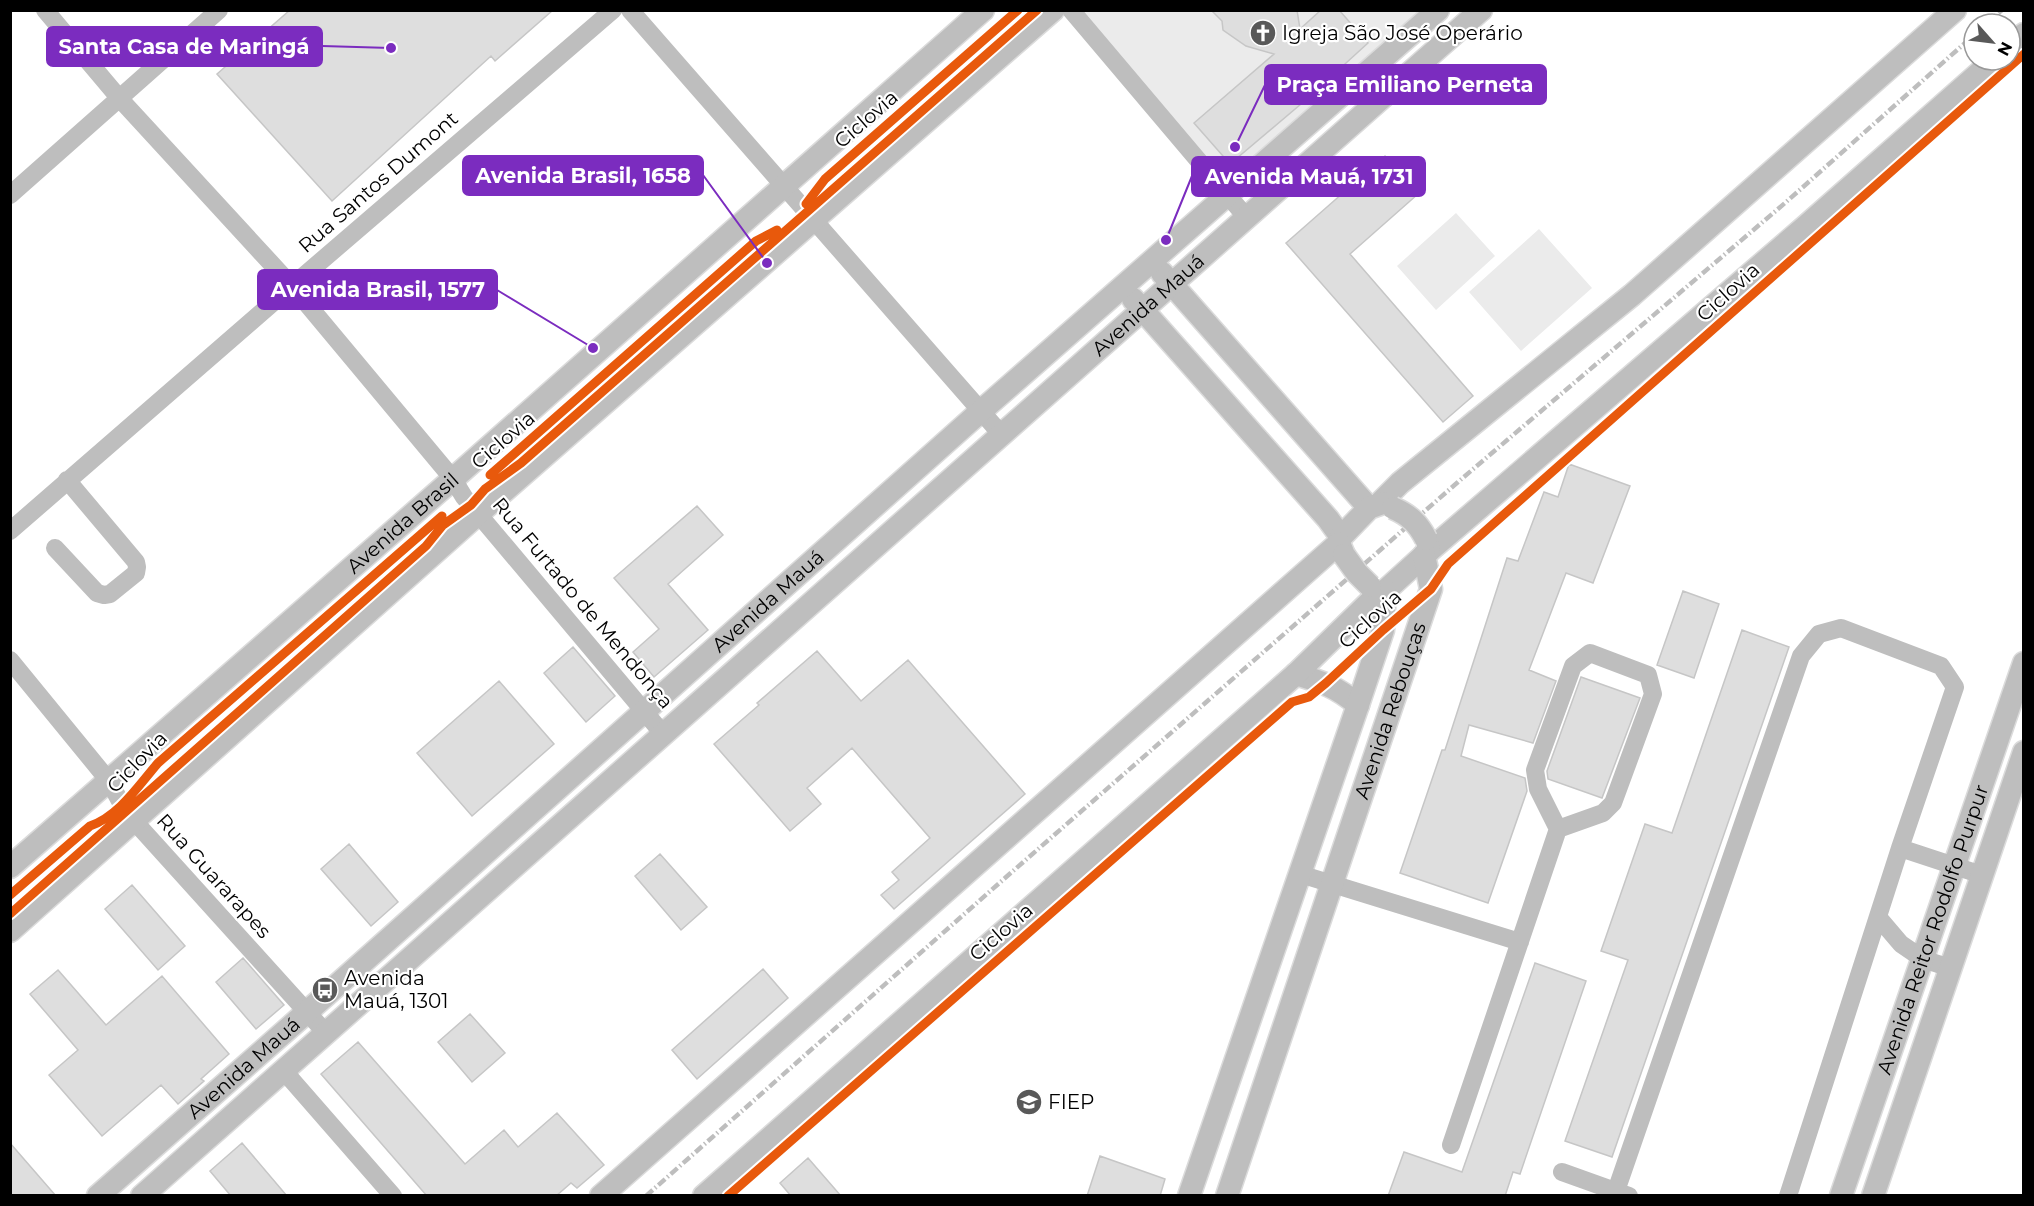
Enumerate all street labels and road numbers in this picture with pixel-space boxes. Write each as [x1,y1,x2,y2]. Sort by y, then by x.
street label: Ciclovia [829,85,903,153]
street label: Rua Santos Dumont [293,106,463,258]
street label: Avenida Mauá [1087,249,1209,361]
street label: Ciclovia [1692,258,1764,326]
street label: Ciclovia [466,406,540,474]
street label: Avenida Brasil [342,468,464,578]
street label: Rua Furtado de Mendonça [488,493,678,713]
street label: Avenida Mauá [707,545,829,657]
street label: Ciclovia [1334,585,1406,653]
street label: Avenida Rebouças [1349,619,1431,802]
street label: Ciclovia [102,726,172,798]
street label: Avenida Reitor Rodolfo Purpur [1872,781,1993,1077]
street label: Rua Guararapes [152,809,276,943]
street label: Ciclovia [964,898,1038,966]
street label: Avenida Mauá [182,1012,305,1124]

